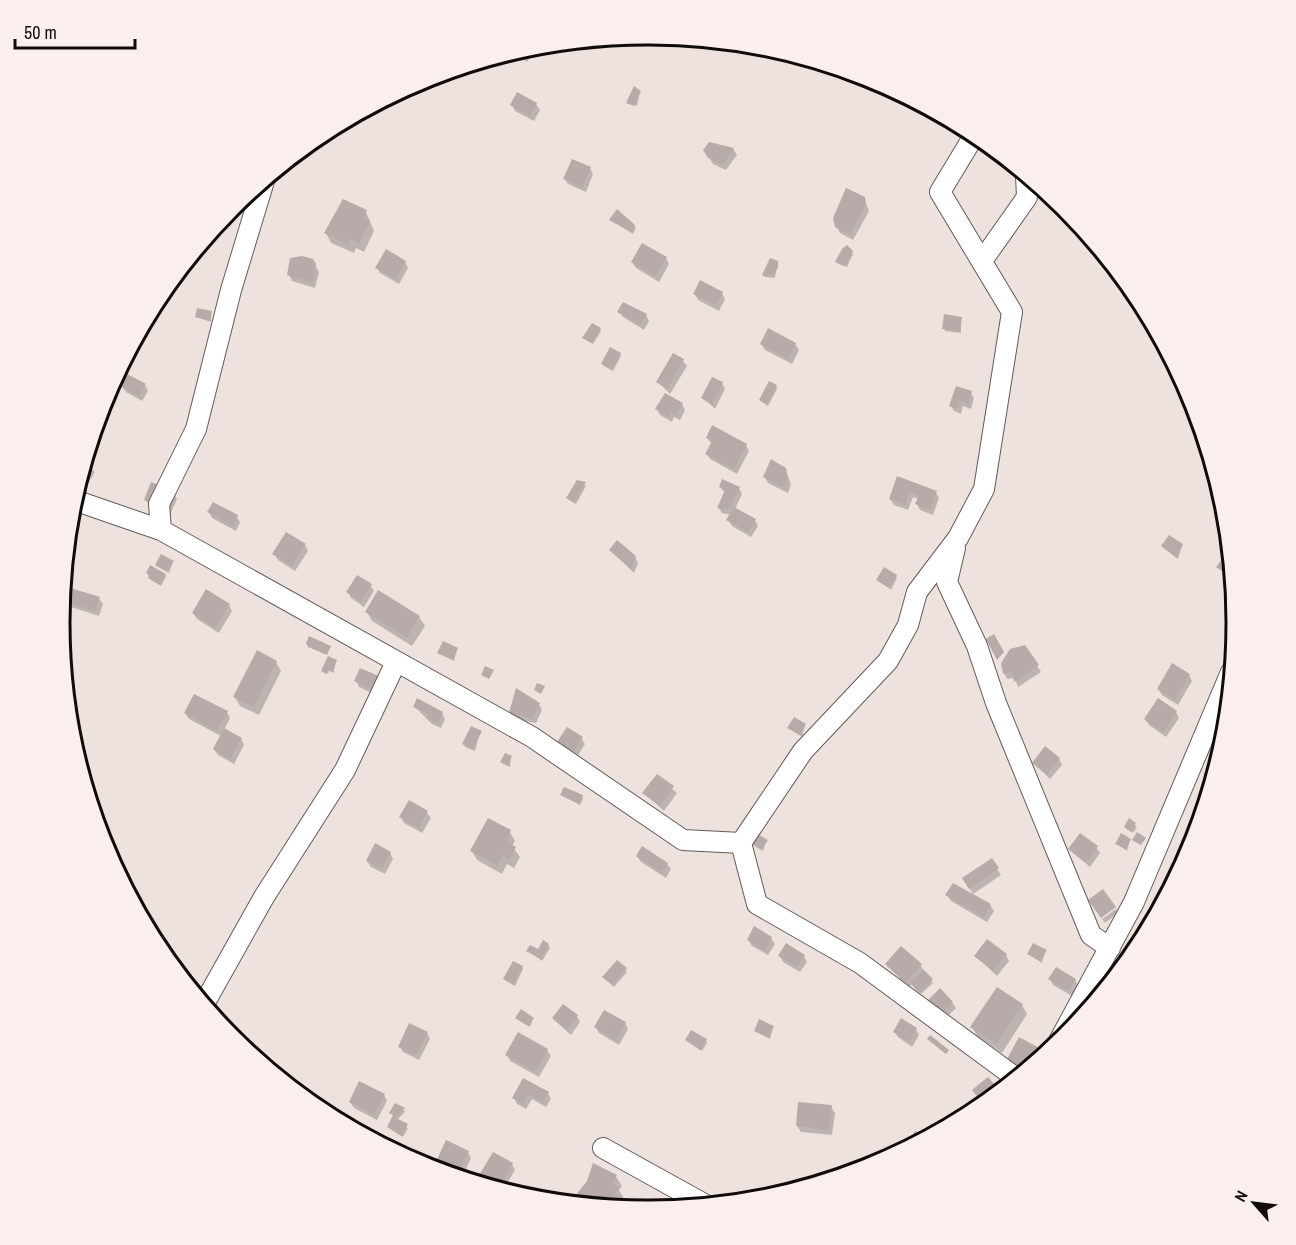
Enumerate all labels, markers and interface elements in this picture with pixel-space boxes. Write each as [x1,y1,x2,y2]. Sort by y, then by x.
scale bar [15,12,135,50]
text: 50 m [24,20,57,45]
north arrow [1224,1173,1284,1233]
text: N [1229,1187,1253,1205]

